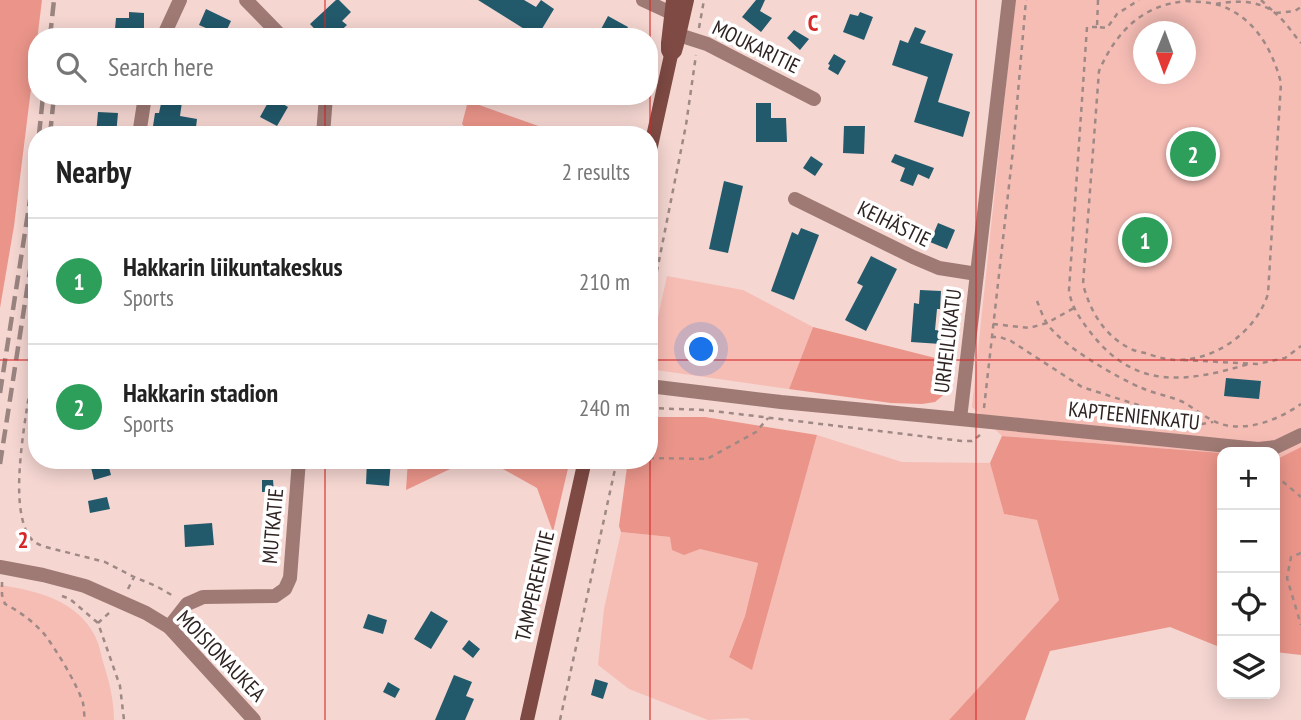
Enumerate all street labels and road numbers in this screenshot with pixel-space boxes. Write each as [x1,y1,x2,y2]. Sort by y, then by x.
street label: MOUKARITIE [708,14,804,79]
street label: KEIHÄSTIE [853,194,935,253]
street label: URHEILUKATU [928,287,967,395]
street label: KAPTEENIENKATU [1067,395,1201,436]
street label: MUTKATIE [256,487,289,565]
street label: TAMPEREENTIE [509,528,560,644]
street label: MOISIONAUKEA [171,604,272,707]

